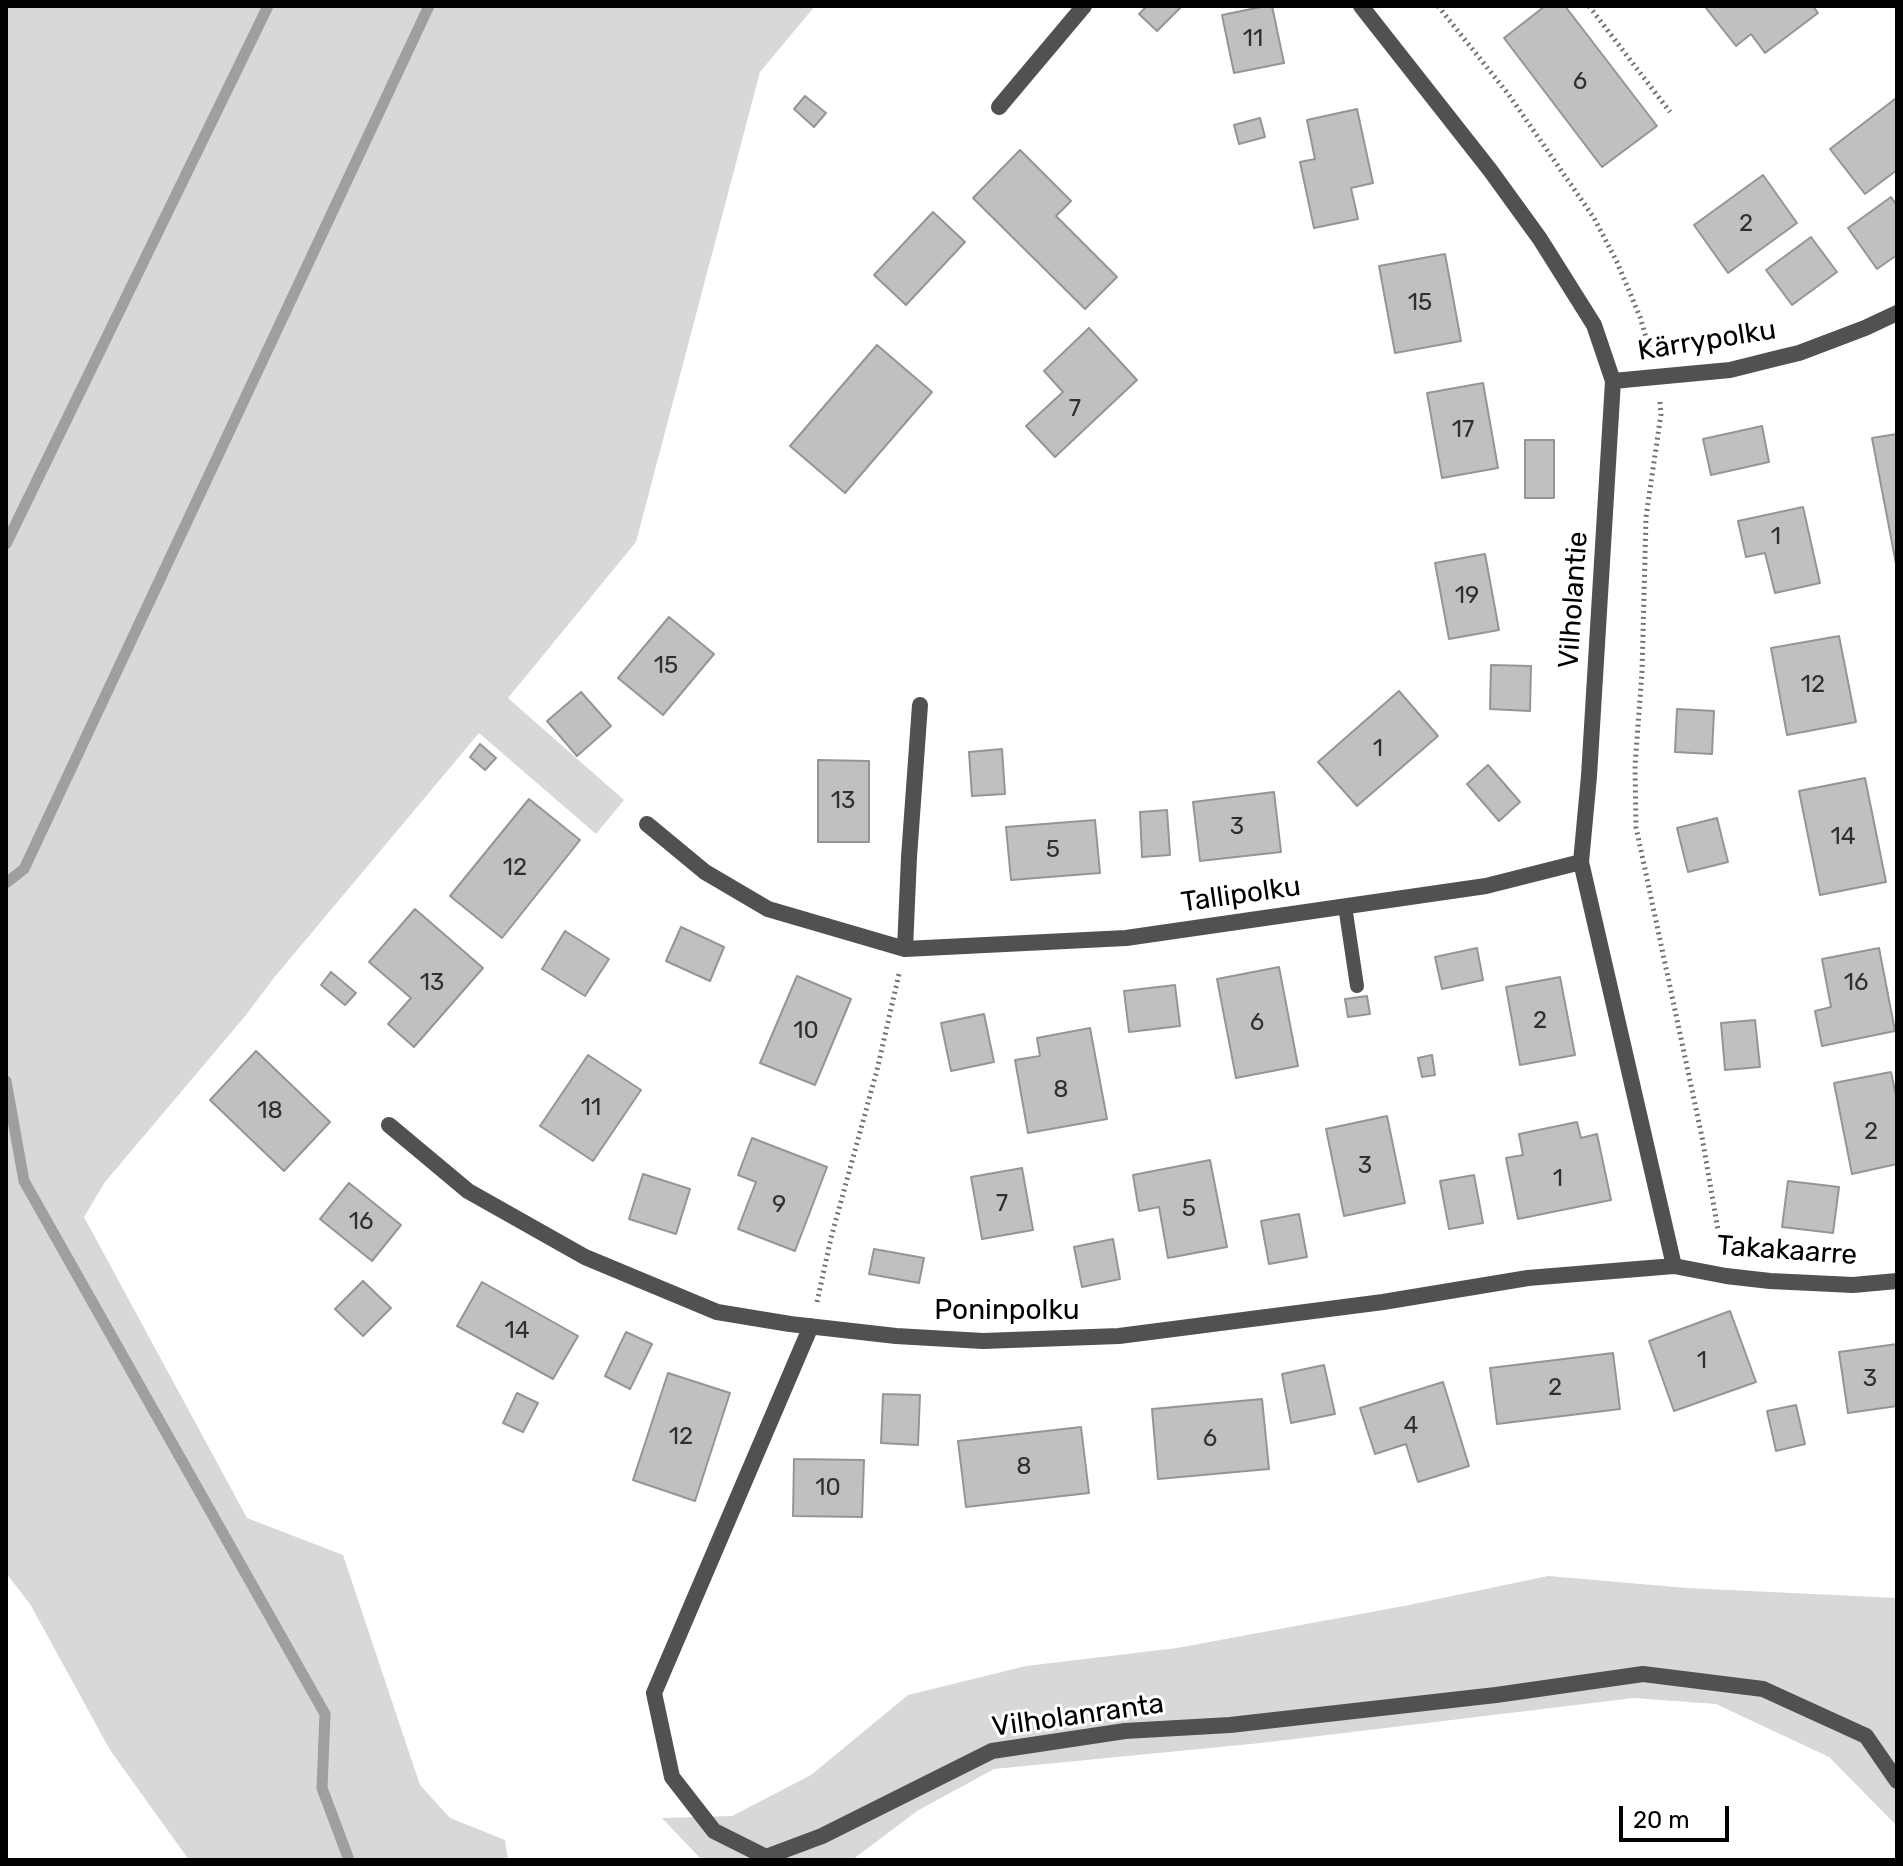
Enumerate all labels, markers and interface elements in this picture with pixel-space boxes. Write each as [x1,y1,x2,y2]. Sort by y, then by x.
house number: 11 [1243,25,1263,53]
house number: 6 [1573,68,1587,96]
house number: 2 [1739,210,1753,238]
house number: 15 [1408,289,1432,317]
street label: Kärrypolku [1635,313,1779,369]
house number: 7 [1069,395,1081,423]
house number: 17 [1452,416,1474,444]
house number: 1 [1771,523,1781,551]
street label: Vilholantie [1552,530,1596,670]
house number: 19 [1455,582,1479,610]
house number: 15 [654,652,678,680]
house number: 12 [1801,671,1825,699]
house number: 1 [1373,735,1383,763]
house number: 13 [831,787,855,815]
house number: 3 [1230,813,1244,841]
house number: 14 [1830,823,1856,851]
house number: 5 [1046,836,1060,864]
house number: 12 [503,854,527,882]
street label: Tallipolku [1179,870,1303,920]
house number: 13 [420,969,444,997]
house number: 16 [1844,969,1868,997]
house number: 2 [1533,1007,1547,1035]
house number: 6 [1250,1009,1264,1037]
house number: 10 [793,1017,819,1045]
house number: 8 [1053,1076,1069,1104]
house number: 11 [581,1094,601,1122]
house number: 18 [257,1097,283,1125]
house number: 2 [1864,1118,1878,1146]
house number: 3 [1358,1152,1372,1180]
house number: 1 [1553,1165,1563,1193]
house number: 7 [996,1190,1008,1218]
house number: 9 [772,1191,786,1219]
house number: 5 [1182,1195,1196,1223]
house number: 16 [349,1208,373,1236]
street label: Takakaarre [1716,1229,1858,1273]
street label: Poninpolku [934,1294,1080,1328]
house number: 14 [504,1317,530,1345]
house number: 1 [1697,1347,1707,1375]
house number: 3 [1863,1365,1877,1393]
house number: 2 [1548,1374,1562,1402]
house number: 4 [1404,1412,1418,1440]
house number: 12 [669,1423,693,1451]
house number: 6 [1203,1425,1217,1453]
house number: 8 [1016,1453,1032,1481]
house number: 10 [815,1474,841,1502]
street label: Vilholanranta [990,1687,1166,1745]
scale bar [1623,1790,1733,1840]
text: 20 m [1633,1806,1690,1834]

